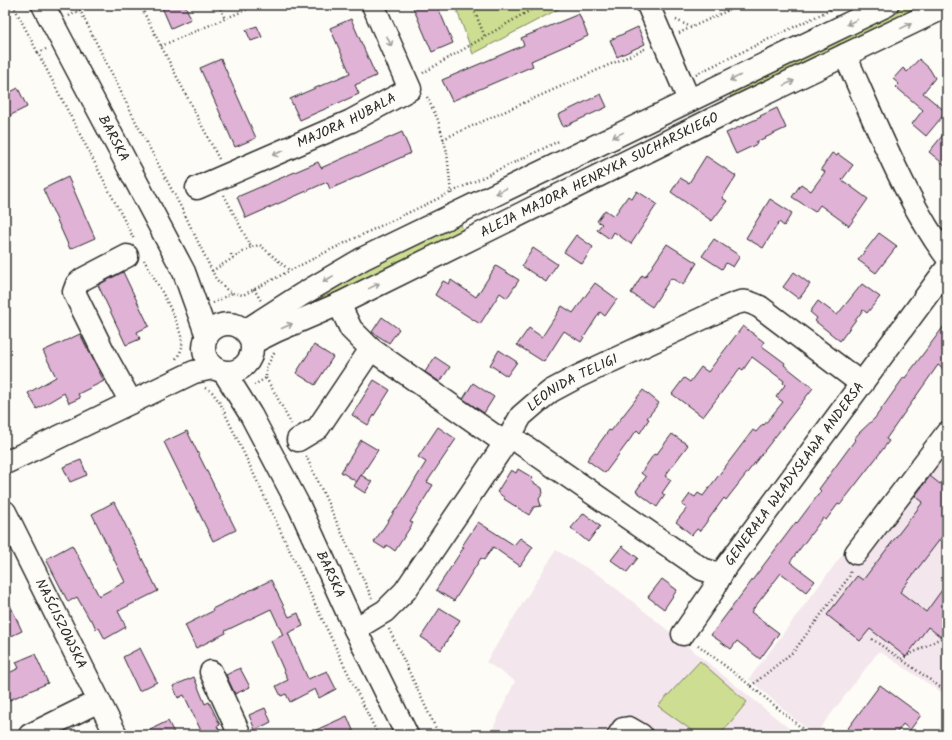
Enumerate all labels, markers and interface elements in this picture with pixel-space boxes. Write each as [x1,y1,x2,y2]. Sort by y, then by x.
one-way arrow [846,19,858,26]
one-way arrow [899,22,911,29]
one-way arrow [386,34,393,46]
one-way arrow [729,75,741,82]
one-way arrow [782,79,794,86]
street label: MAJORA HUBALA [293,87,400,154]
street label: ALEJA MAJORA HENRYKA SUCHARSKIEGO [476,107,723,243]
street label: BARSKA [92,111,135,166]
one-way arrow [612,132,624,139]
one-way arrow [273,150,285,157]
one-way arrow [495,188,507,195]
one-way arrow [322,275,334,283]
one-way arrow [368,282,380,289]
one-way arrow [281,322,293,329]
street label: LEONIDA TELIGI [522,348,622,417]
street label: GENERAŁA WŁADYSŁAWA ANDERSA [719,377,870,571]
street label: BARSKA [310,547,351,602]
street label: NAŚCISZOWSKA [29,575,92,673]

